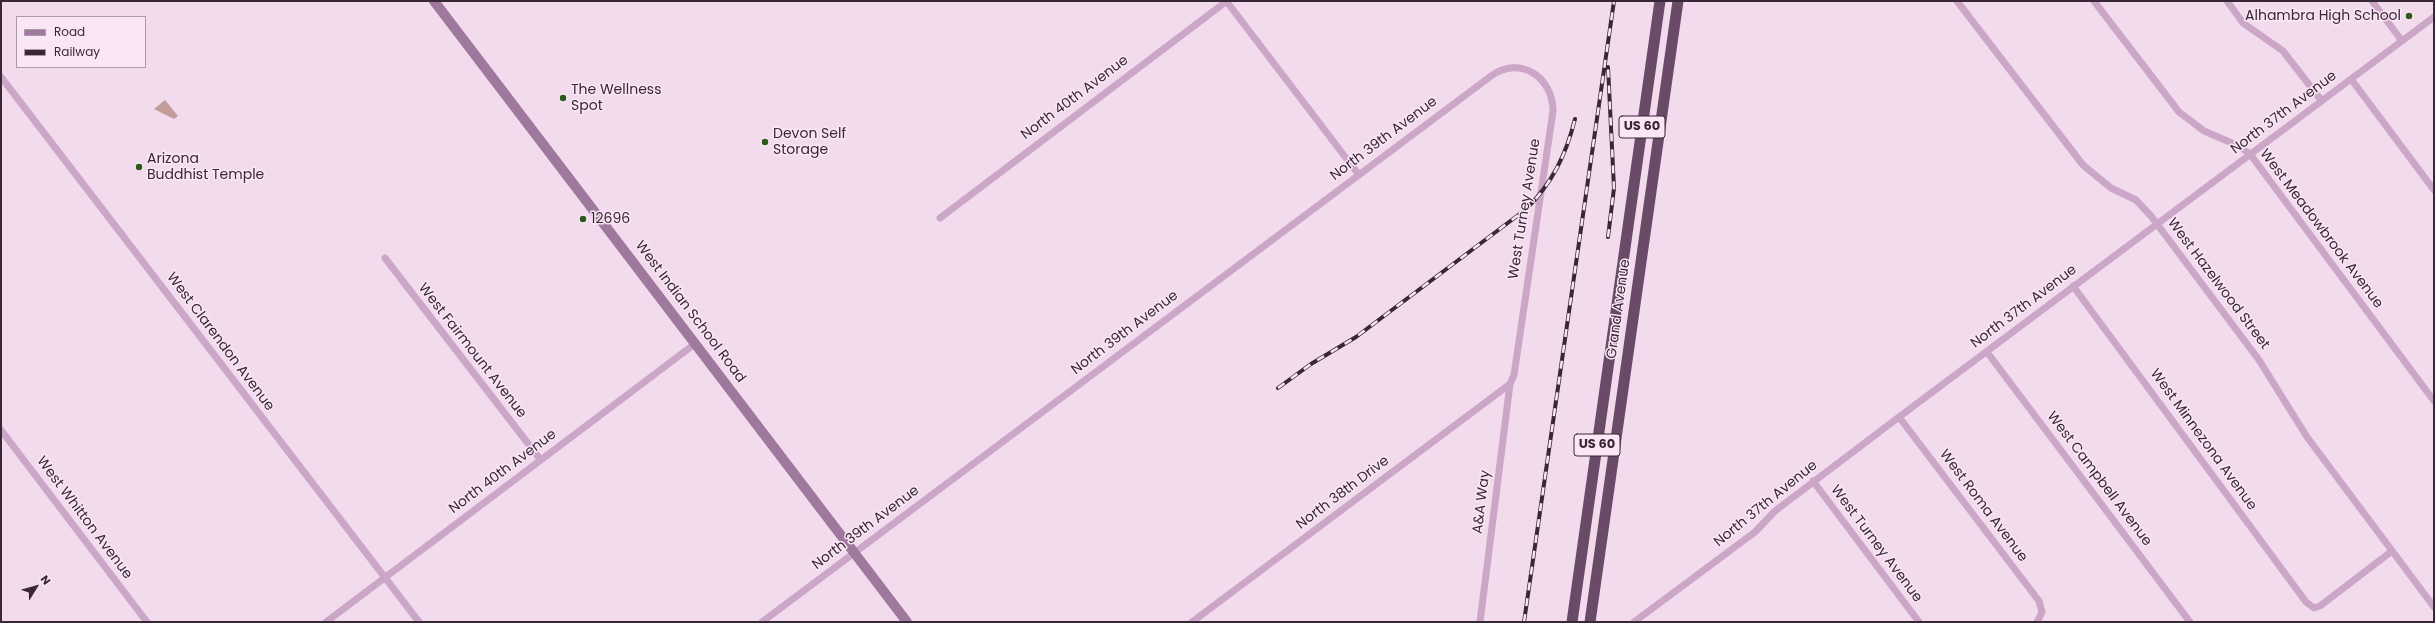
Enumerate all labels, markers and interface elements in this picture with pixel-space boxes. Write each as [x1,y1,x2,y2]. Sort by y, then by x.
place label: Alhambra High School [2245,8,2401,24]
marker: Alhambra High School [2404,11,2414,21]
legend [16,16,146,68]
text: Road [54,23,85,40]
text: Railway [54,43,100,60]
street label: North 40th Avenue [1018,52,1132,144]
street label: North 37th Avenue [2228,68,2340,158]
place label: The Wellness Spot [571,82,661,114]
marker: The Wellness Spot [558,93,568,103]
street label: North 39th Avenue [1327,93,1441,185]
road number: US 60 [1619,116,1665,138]
place label: Devon Self Storage [773,126,846,158]
marker: Devon Self Storage [760,137,770,147]
street label: West Turney Avenue [1506,138,1544,280]
street label: West Meadowbrook Avenue [2256,146,2386,312]
place label: Arizona Buddhist Temple [147,151,264,184]
marker: Arizona Buddhist Temple [134,162,144,172]
place label: 12696 [591,211,630,227]
marker: 12696 [578,214,588,224]
street label: West Hazelwood Street [2163,215,2273,353]
street label: West Indian School Road [631,238,749,386]
street label: Grand Avenue [1604,258,1634,360]
street label: North 37th Avenue [1968,262,2080,352]
street label: West Clarendon Avenue [163,270,277,414]
street label: West Fairmount Avenue [414,280,530,422]
street label: North 39th Avenue [1068,287,1182,379]
street label: West Minnezona Avenue [2146,366,2260,514]
street label: West Campbell Avenue [2043,408,2155,550]
street label: North 40th Avenue [446,426,560,518]
road number: US 60 [1574,434,1620,456]
street label: West Roma Avenue [1935,447,2031,565]
street label: West Whitton Avenue [32,453,136,583]
street label: North 38th Drive [1293,453,1393,533]
street label: North 37th Avenue [1711,457,1821,551]
street label: A&A Way [1470,469,1494,535]
street label: North 39th Avenue [809,482,923,574]
street label: West Turney Avenue [1827,482,1925,606]
north arrow [16,567,56,607]
text: N [37,572,54,588]

